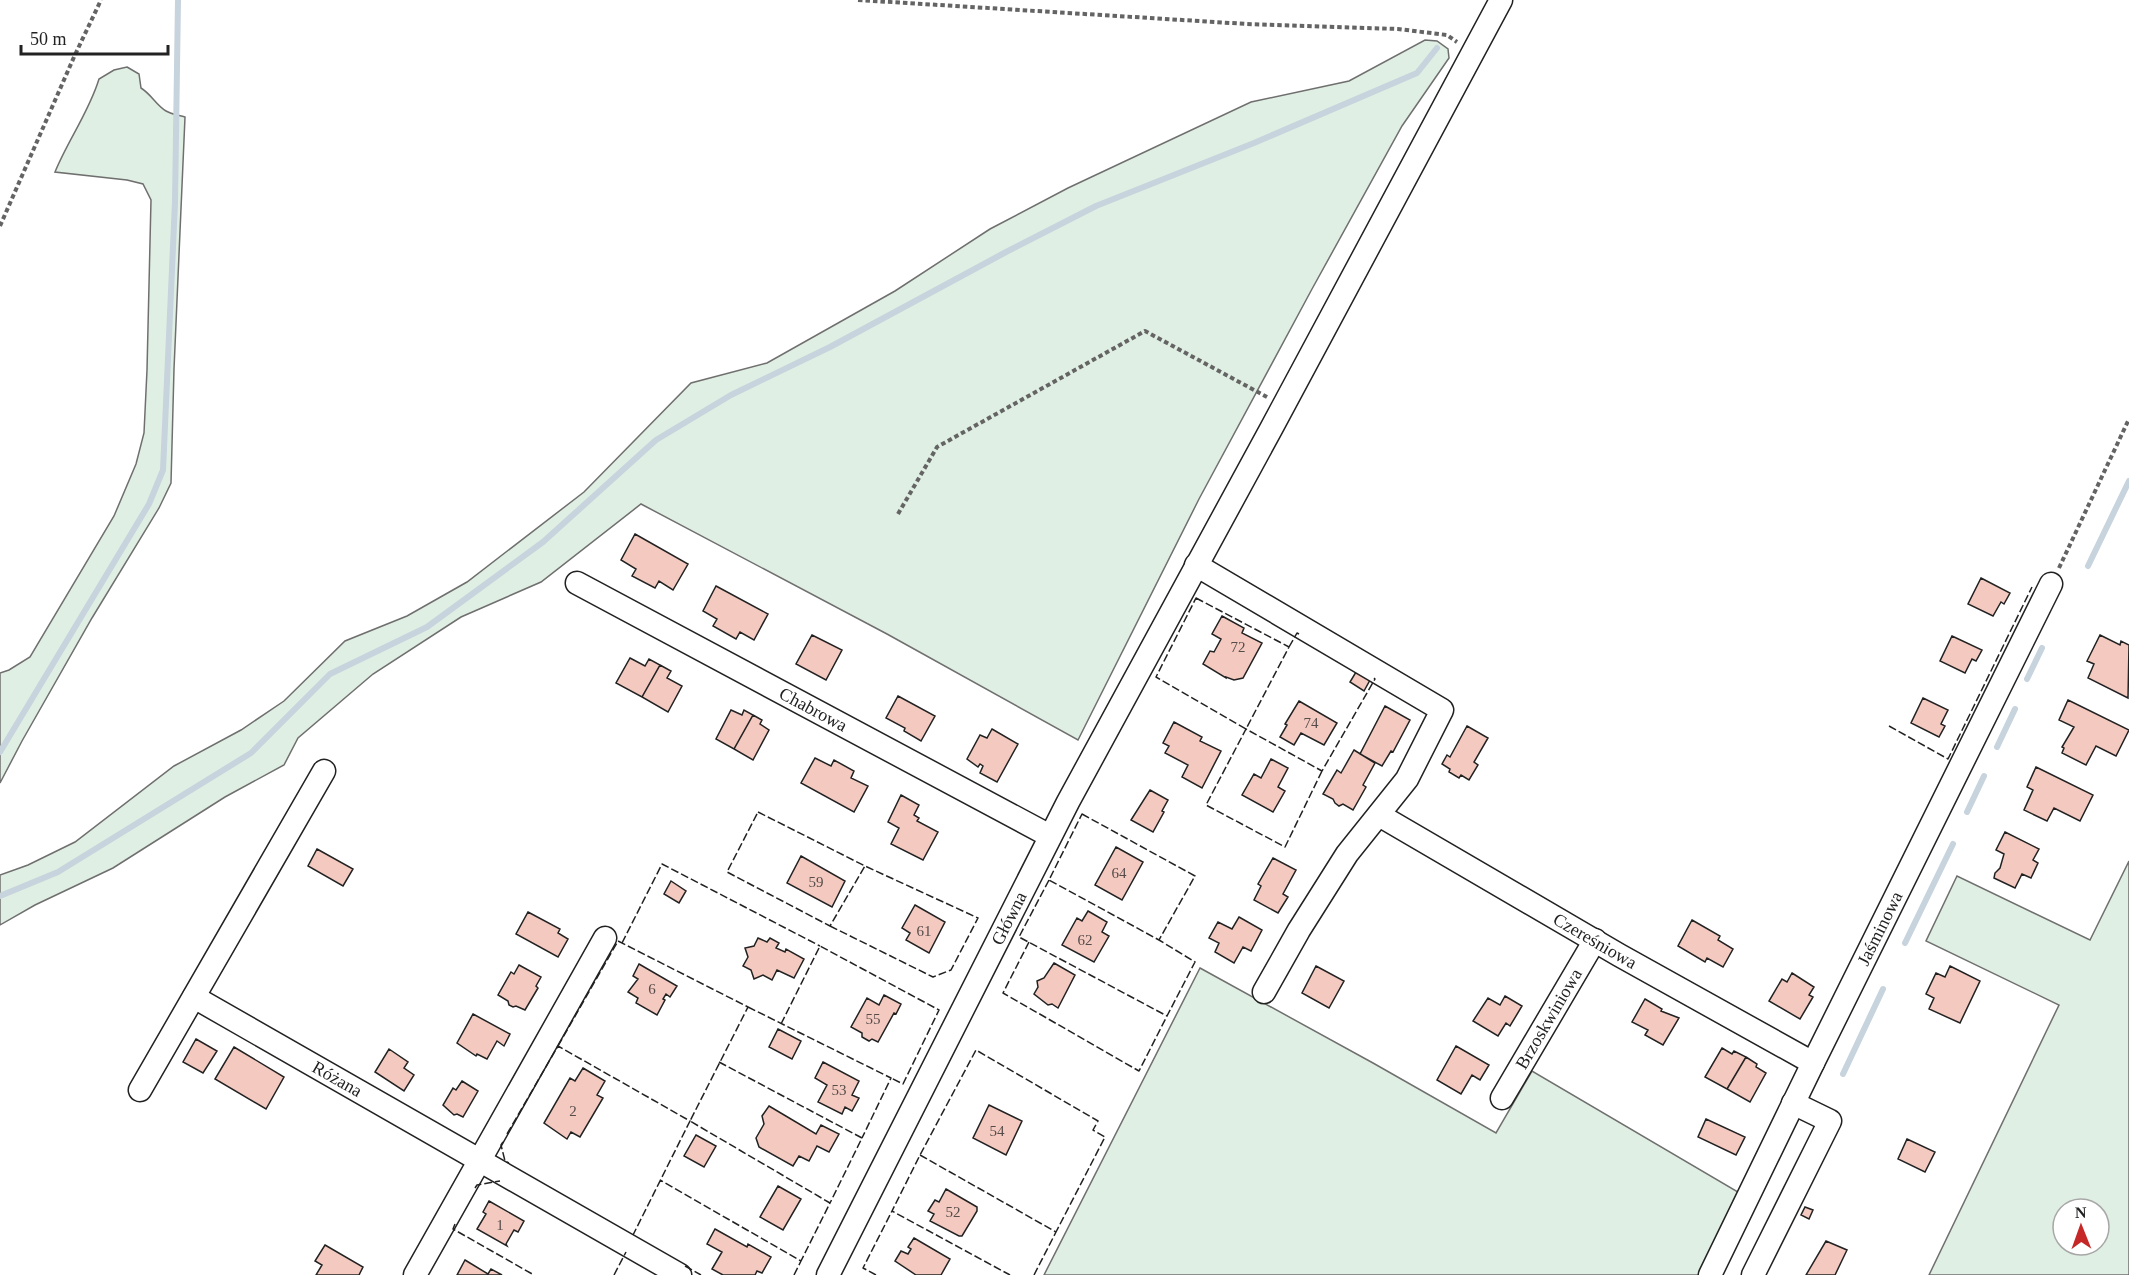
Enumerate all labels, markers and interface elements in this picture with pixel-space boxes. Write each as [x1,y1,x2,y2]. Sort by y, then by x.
scale bar [21,18,168,56]
text: 50 m [30,29,67,49]
house number: 72 [1231,639,1246,655]
street label: Chabrowa [776,683,851,736]
house number: 74 [1304,715,1319,731]
house number: 64 [1112,865,1127,881]
house number: 59 [809,874,824,890]
street label: Główna [987,888,1031,948]
street label: Jaśminowa [1853,888,1907,969]
street label: Czereśniowa [1550,909,1640,973]
house number: 61 [917,923,932,939]
house number: 62 [1078,932,1093,948]
street label: Brzoskwiniowa [1511,965,1586,1073]
house number: 6 [648,981,656,997]
house number: 55 [866,1011,881,1027]
street label: Różana [309,1057,366,1101]
house number: 53 [832,1082,847,1098]
house number: 2 [569,1103,577,1119]
house number: 54 [990,1123,1005,1139]
north arrow [2051,1197,2111,1257]
house number: 52 [946,1204,961,1220]
text: N [2075,1204,2087,1221]
house number: 1 [496,1217,504,1233]

